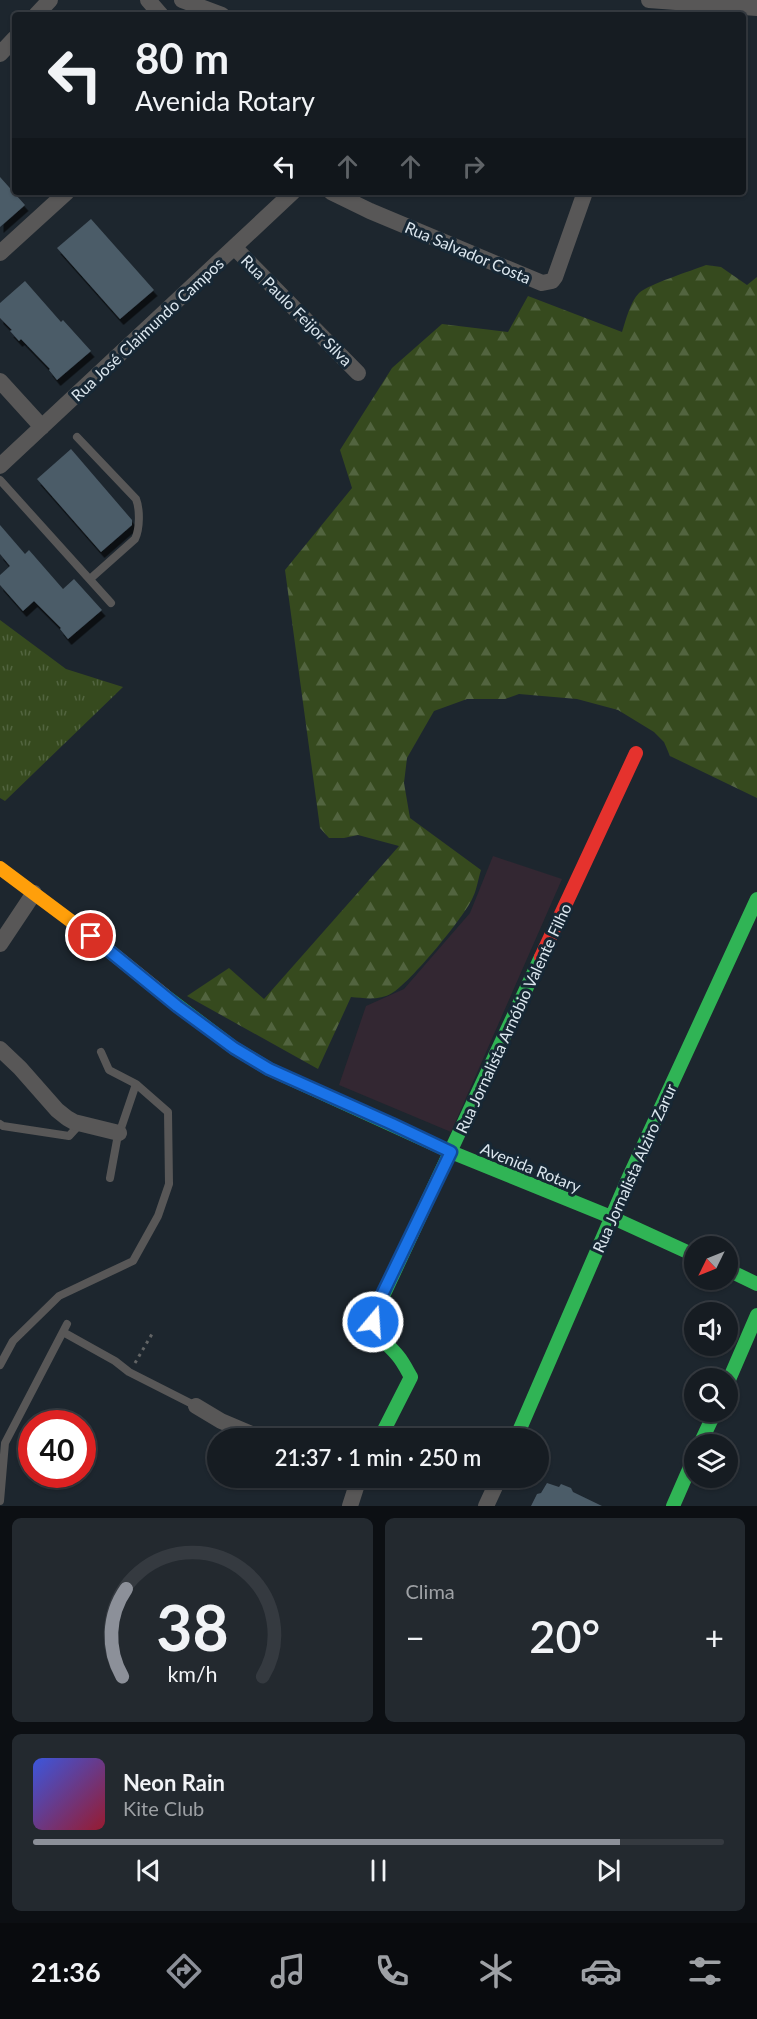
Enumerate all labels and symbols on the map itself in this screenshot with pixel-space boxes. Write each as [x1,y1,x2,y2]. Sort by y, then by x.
street label: Rua Salvador Costa [402,217,534,287]
street label: Rua Paulo Feijor Silva [238,251,356,369]
street label: Rua José Claimundo Campos [67,253,227,405]
street label: Rua Jornalista Arnóbio Valente Filho [451,900,575,1136]
pin [65,910,116,961]
street label: Rua Jornalista Alziro Zarur [588,1081,680,1255]
street label: Avenida Rotary [478,1138,585,1196]
north arrow [684,1236,738,1290]
position arrow [341,1290,405,1354]
speed limit sign: 40 [18,1410,96,1488]

